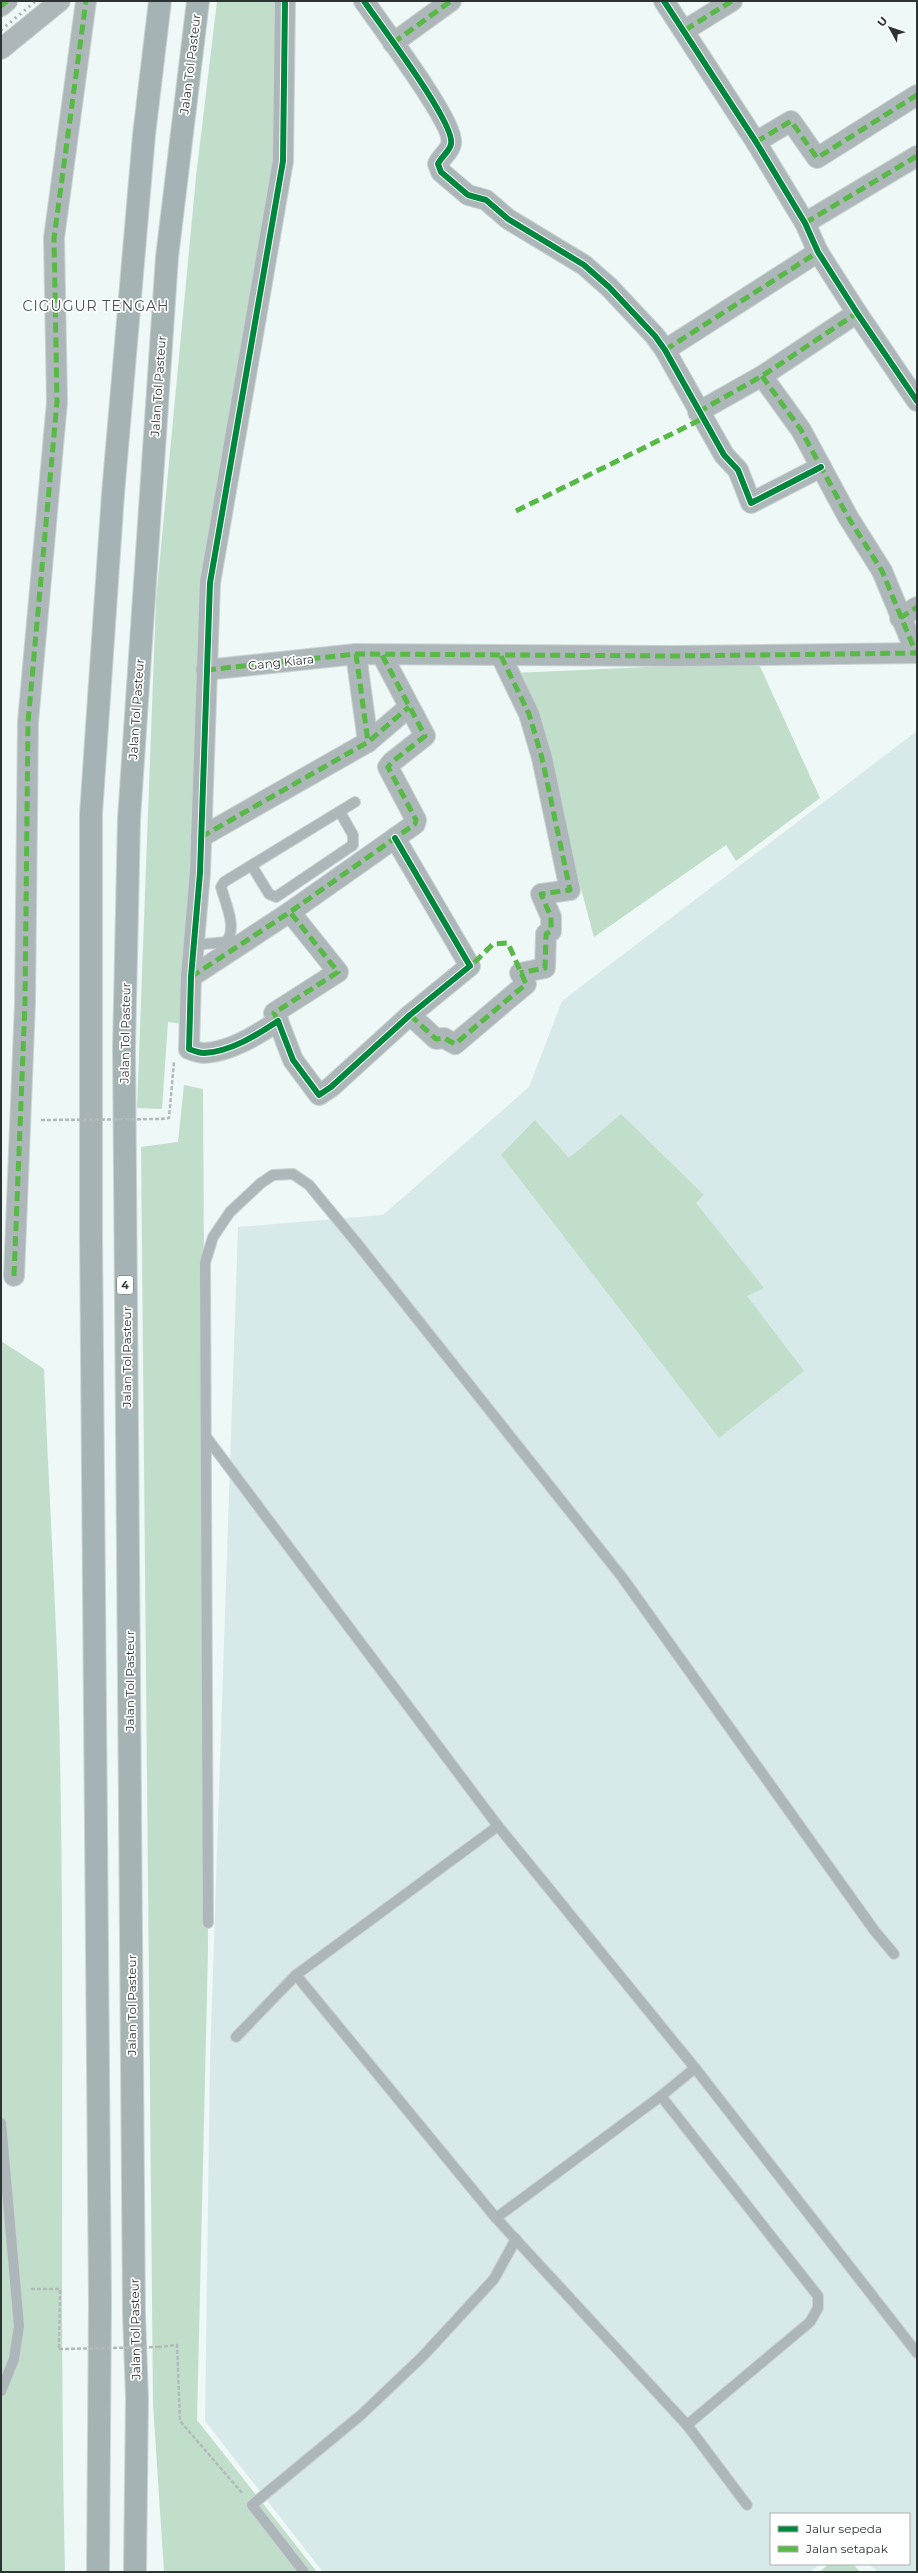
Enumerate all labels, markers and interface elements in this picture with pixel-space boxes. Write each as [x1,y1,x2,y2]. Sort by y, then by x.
north arrow [870,8,910,48]
street label: Jalan Tol Pasteur [176,13,204,116]
text: U [874,14,890,29]
district label: CIGUGUR TENGAH [23,297,169,315]
street label: Jalan Tol Pasteur [147,335,169,438]
street label: Gang Kiara [247,651,315,673]
street label: Jalan Tol Pasteur [125,658,147,761]
street label: Jalan Tol Pasteur [117,982,133,1085]
road number: 4 [117,1276,133,1294]
street label: Jalan Tol Pasteur [119,1306,134,1408]
street label: Jalan Tol Pasteur [122,1630,137,1732]
street label: Jalan Tol Pasteur [124,1954,139,2056]
street label: Jalan Tol Pasteur [127,2278,143,2381]
legend [770,2513,910,2565]
text: Jalur sepeda [805,2521,882,2536]
text: Jalan setapak [805,2541,889,2556]

